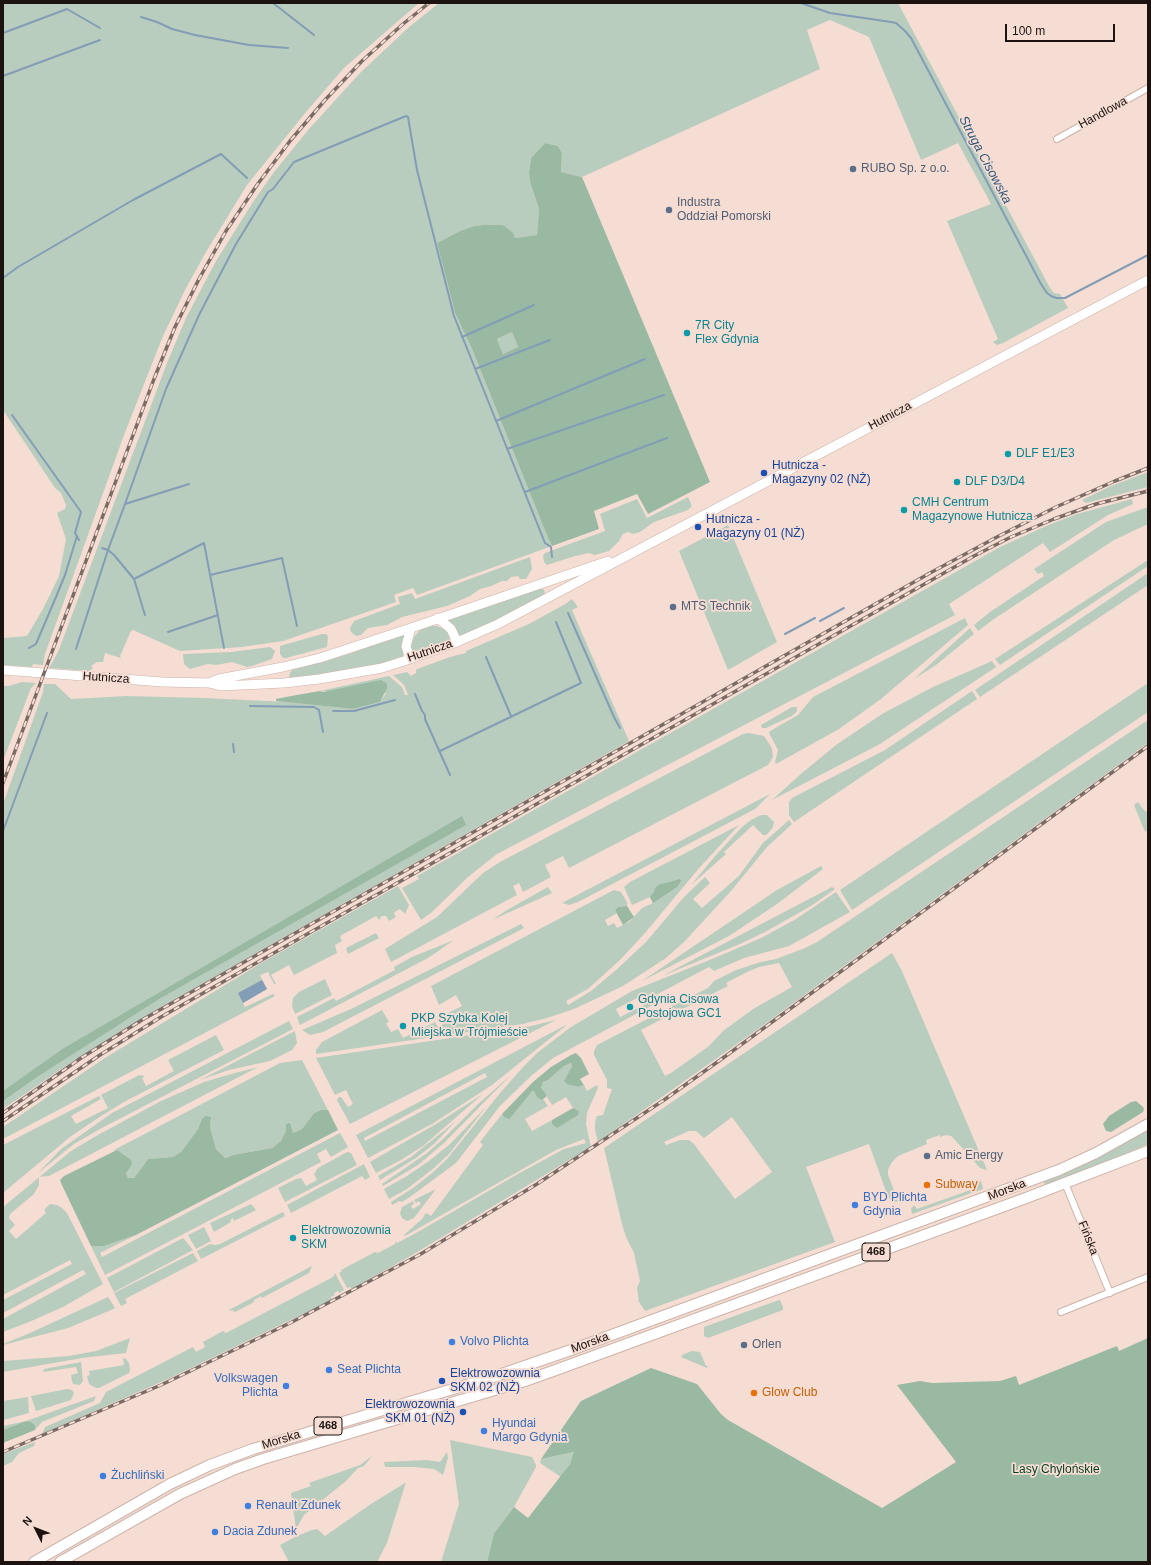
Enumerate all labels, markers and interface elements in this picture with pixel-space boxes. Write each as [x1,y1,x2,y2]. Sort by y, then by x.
scale bar [1007,16,1117,42]
text: 100 m [1012,24,1045,38]
street label: Handlowa [1076,94,1130,132]
water label: Struga Cisowska [955,113,1015,207]
place label: RUBO Sp. z o.o. [861,162,950,176]
marker: RUBO Sp. z o.o. [848,164,858,174]
place label: Industra Oddział Pomorski [677,196,771,224]
marker: Industra Oddział Pomorski [664,205,674,215]
place label: 7R City Flex Gdynia [695,319,759,347]
marker: 7R City Flex Gdynia [682,328,692,338]
street label: Hutnicza [866,399,914,433]
place label: DLF E1/E3 [1016,447,1075,461]
marker: DLF E1/E3 [1003,449,1013,459]
place label: Hutnicza - Magazyny 02 (NŻ) [772,459,871,487]
marker: Hutnicza - Magazyny 02 (NŻ) [759,468,769,478]
place label: DLF D3/D4 [965,475,1025,489]
marker: DLF D3/D4 [952,477,962,487]
place label: CMH Centrum Magazynowe Hutnicza [912,496,1033,524]
marker: CMH Centrum Magazynowe Hutnicza [899,505,909,515]
place label: Hutnicza - Magazyny 01 (NŻ) [706,513,805,541]
marker: Hutnicza - Magazyny 01 (NŻ) [693,522,703,532]
place label: MTS Technik [681,600,750,614]
marker: MTS Technik [668,602,678,612]
street label: Hutnicza [406,637,454,665]
street label: Hutnicza [82,669,130,687]
place label: Gdynia Cisowa Postojowa GC1 [638,993,721,1021]
marker: Gdynia Cisowa Postojowa GC1 [625,1002,635,1012]
place label: PKP Szybka Kolej Miejska w Trójmieście [411,1012,528,1040]
marker: PKP Szybka Kolej Miejska w Trójmieście [398,1021,408,1031]
place label: Amic Energy [935,1149,1003,1163]
marker: Amic Energy [922,1151,932,1161]
street label: Morska [986,1176,1028,1204]
place label: Subway [935,1178,978,1192]
marker: Subway [922,1180,932,1190]
place label: BYD Plichta Gdynia [863,1191,927,1219]
marker: BYD Plichta Gdynia [850,1200,860,1210]
street label: Fińska [1075,1219,1101,1257]
place label: Elektrowozownia SKM [301,1224,391,1252]
marker: Elektrowozownia SKM [288,1233,298,1243]
road number: 468 [862,1243,890,1261]
street label: Morska [569,1330,611,1356]
place label: Volvo Plichta [460,1335,529,1349]
marker: Volvo Plichta [447,1337,457,1347]
place label: Orlen [752,1338,781,1352]
marker: Orlen [739,1340,749,1350]
place label: Seat Plichta [337,1363,401,1377]
marker: Seat Plichta [324,1365,334,1375]
place label: Elektrowozownia SKM 02 (NŻ) [450,1367,540,1395]
place label: Volkswagen Plichta [214,1372,278,1400]
marker: Elektrowozownia SKM 02 (NŻ) [437,1376,447,1386]
marker: Volkswagen Plichta [281,1381,291,1391]
place label: Glow Club [762,1386,817,1400]
marker: Glow Club [749,1388,759,1398]
place label: Elektrowozownia SKM 01 (NŻ) [365,1398,455,1426]
marker: Elektrowozownia SKM 01 (NŻ) [458,1407,468,1417]
road number: 468 [314,1417,342,1435]
place label: Hyundai Margo Gdynia [492,1417,567,1445]
marker: Hyundai Margo Gdynia [479,1426,489,1436]
street label: Morska [260,1427,302,1453]
park label: Lasy Chylońskie [1012,1463,1100,1477]
place label: Żuchliński [111,1469,164,1483]
marker: Żuchliński [98,1471,108,1481]
place label: Renault Zdunek [256,1499,341,1513]
marker: Renault Zdunek [243,1501,253,1511]
north arrow [16,1509,56,1549]
text: N [20,1514,34,1528]
place label: Dacia Zdunek [223,1525,297,1539]
marker: Dacia Zdunek [210,1527,220,1537]

